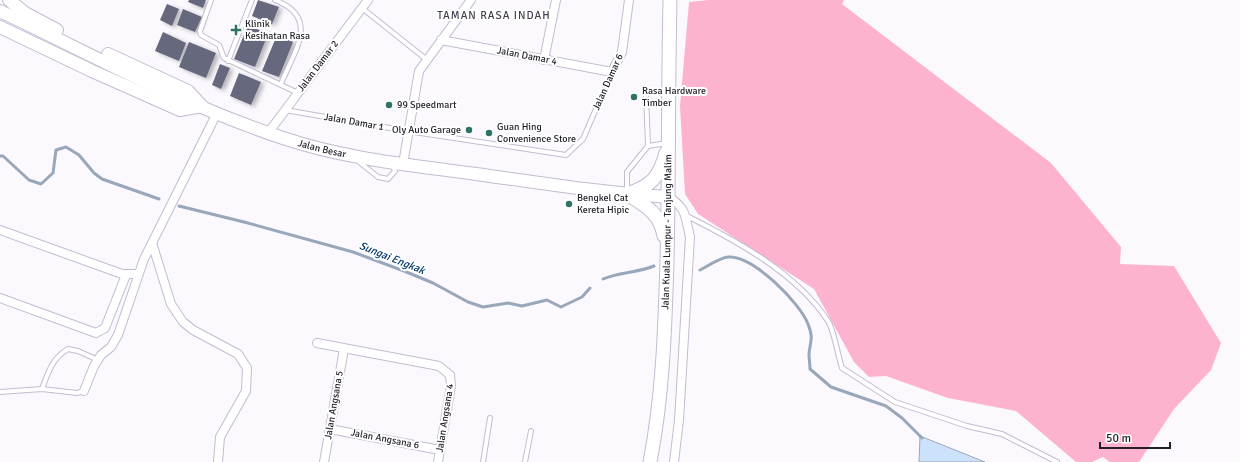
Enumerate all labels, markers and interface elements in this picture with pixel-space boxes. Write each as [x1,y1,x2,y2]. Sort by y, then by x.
district label: TAMAN RASA INDAH [437,9,551,22]
place label: Klinik Kesihatan Rasa [245,18,310,42]
marker: Klinik Kesihatan Rasa [230,24,242,36]
street label: Jalan Damar 2 [295,38,341,94]
street label: Jalan Damar 4 [496,44,559,68]
street label: Jalan Damar 6 [590,52,626,112]
place label: Rasa Hardware Timber [642,85,706,109]
marker: Rasa Hardware Timber [629,92,639,102]
place label: 99 Speedmart [397,99,457,111]
marker: 99 Speedmart [384,100,394,110]
street label: Jalan Damar 1 [323,111,385,133]
place label: Guan Hing Convenience Store [497,121,576,145]
place label: Oly Auto Garage [392,124,461,136]
marker: Oly Auto Garage [464,125,474,135]
marker: Guan Hing Convenience Store [484,128,494,138]
street label: Jalan Besar [296,137,348,161]
street label: Jalan Kuala Lumpur - Tanjung Malim [659,154,674,310]
place label: Bengkel Cat Kereta Hipic [577,192,630,216]
marker: Bengkel Cat Kereta Hipic [564,199,574,209]
water label: Sungai Engkak [357,239,428,278]
street label: Jalan Angsana 5 [322,370,346,440]
street label: Jalan Angsana 4 [434,382,456,453]
scale bar [1100,424,1170,450]
street label: Jalan Angsana 6 [350,426,420,452]
text: 50 m [1106,431,1131,446]

